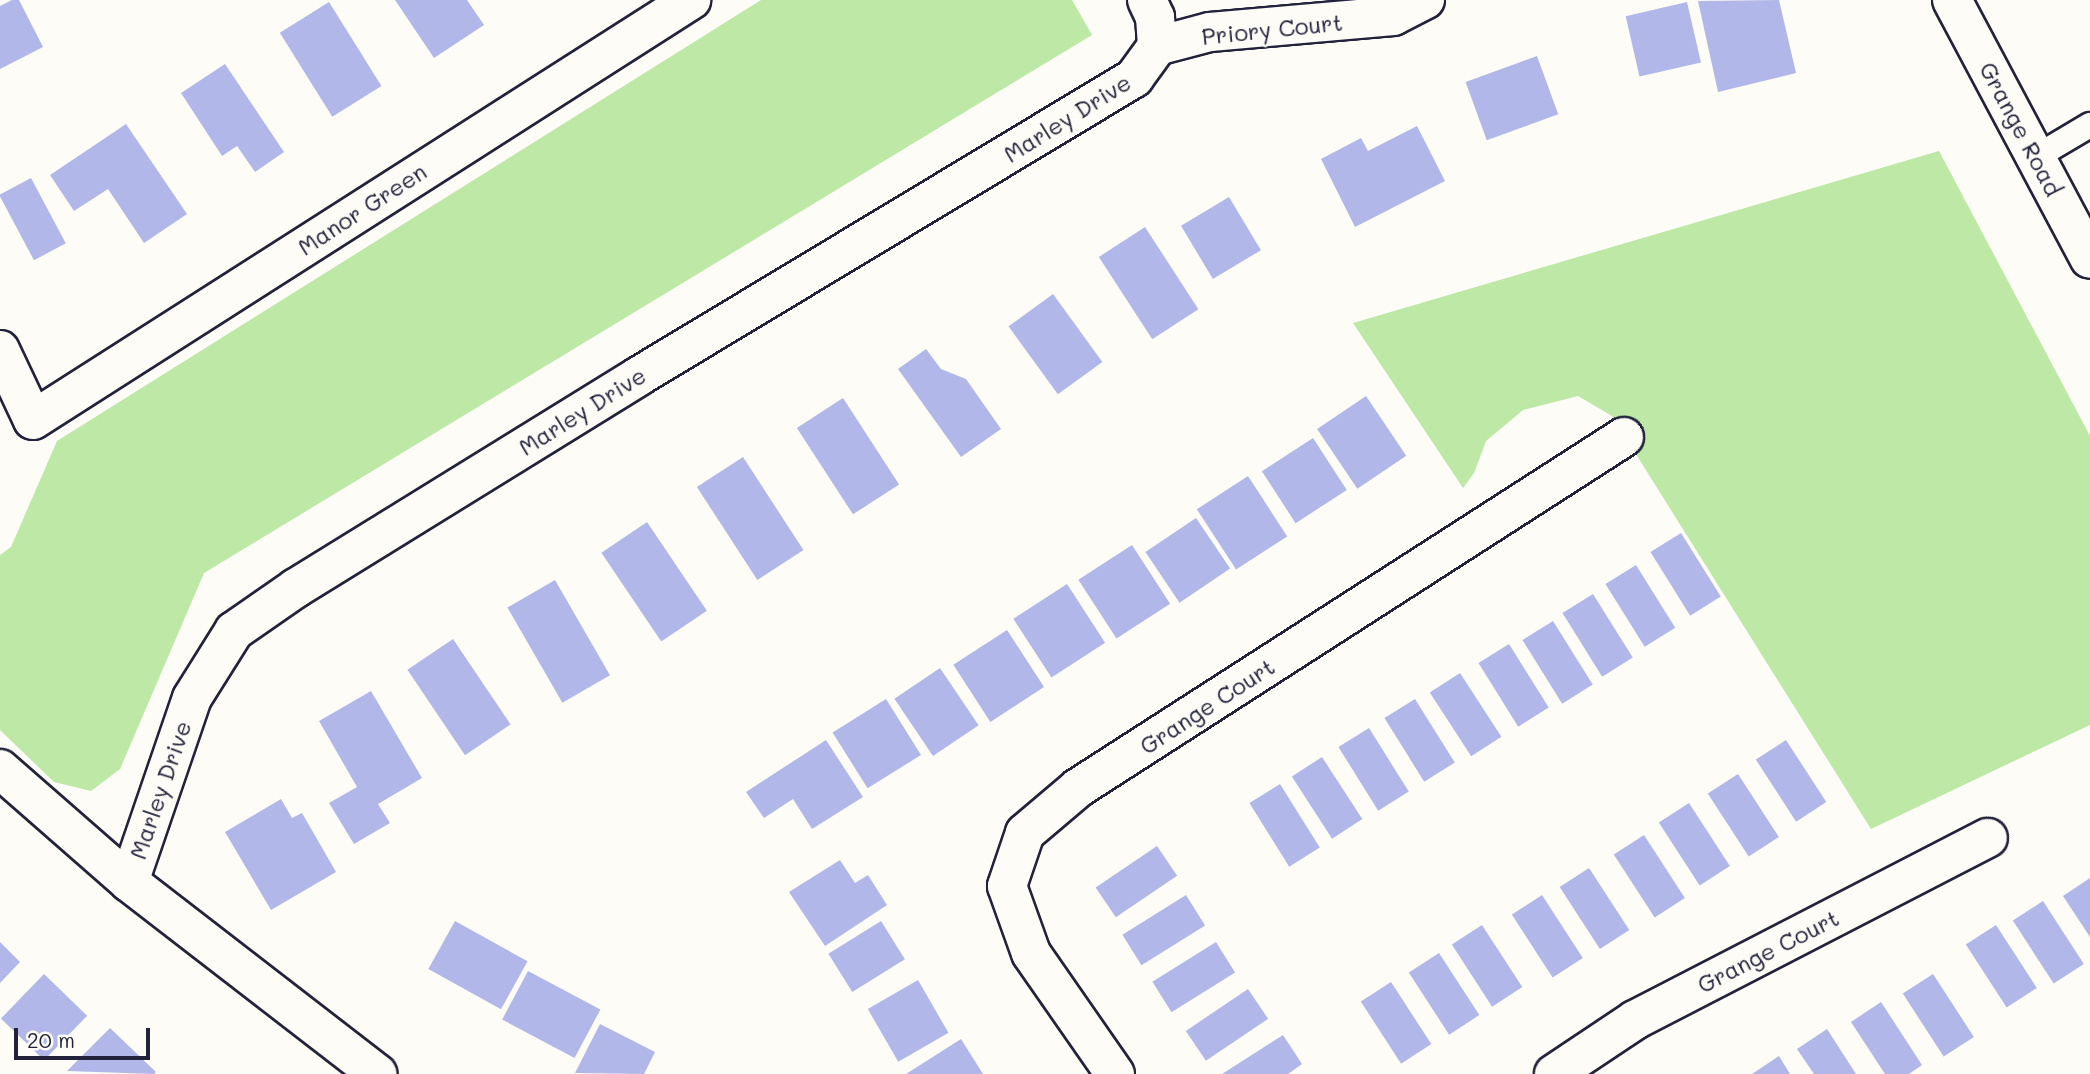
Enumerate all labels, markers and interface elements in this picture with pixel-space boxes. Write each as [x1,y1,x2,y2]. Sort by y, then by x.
street label: Priory Court [1200,8,1344,50]
street label: Grange Road [1974,57,2068,201]
street label: Marley Drive [998,68,1136,168]
street label: Manor Green [293,157,431,261]
street label: Marley Drive [513,361,651,461]
street label: Grange Court [1135,652,1279,760]
street label: Marley Drive [123,717,197,863]
street label: Grange Court [1693,904,1843,998]
scale bar [18,1014,154,1058]
text: 20 m [27,1026,75,1053]

